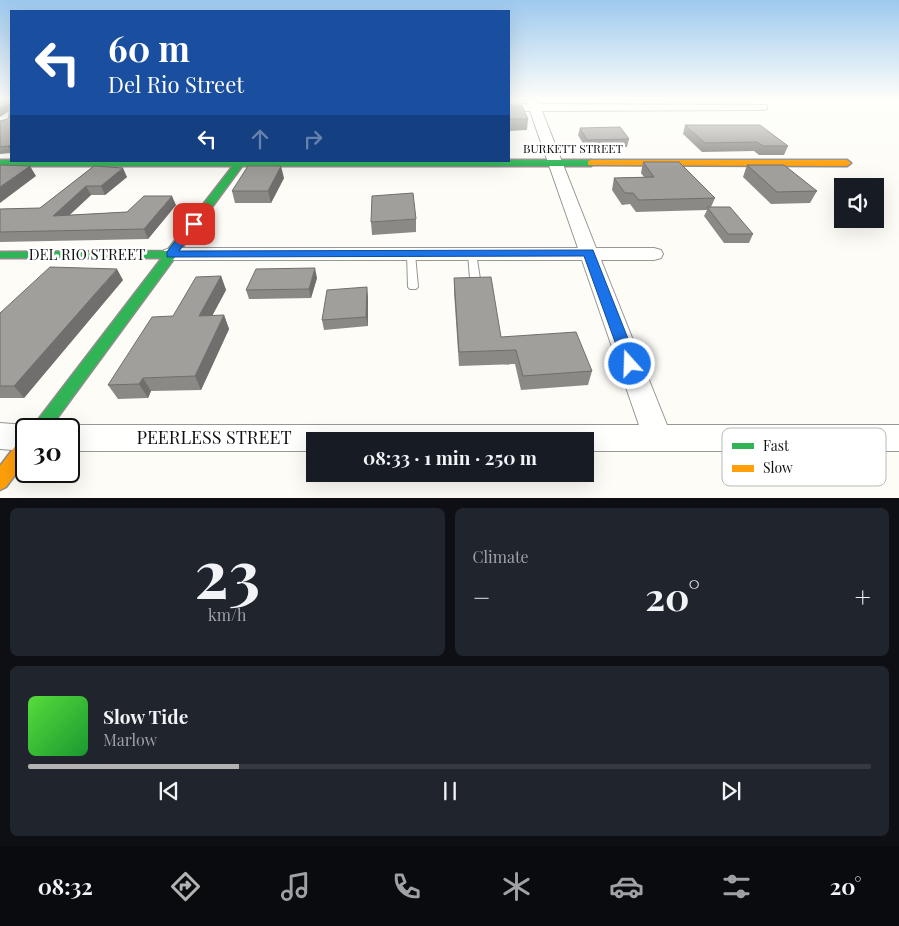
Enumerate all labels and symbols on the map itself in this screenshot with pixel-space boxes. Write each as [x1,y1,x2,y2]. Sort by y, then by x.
street label: BURKETT STREET [523,140,623,156]
pin [173,203,215,245]
street label: DEL RIO STREET [29,244,145,264]
position arrow [603,337,655,389]
speed limit sign: 30 [15,418,80,483]
street label: PEERLESS STREET [136,425,292,449]
legend [722,428,886,486]
text: Fast [763,436,790,455]
text: Slow [763,458,793,477]

